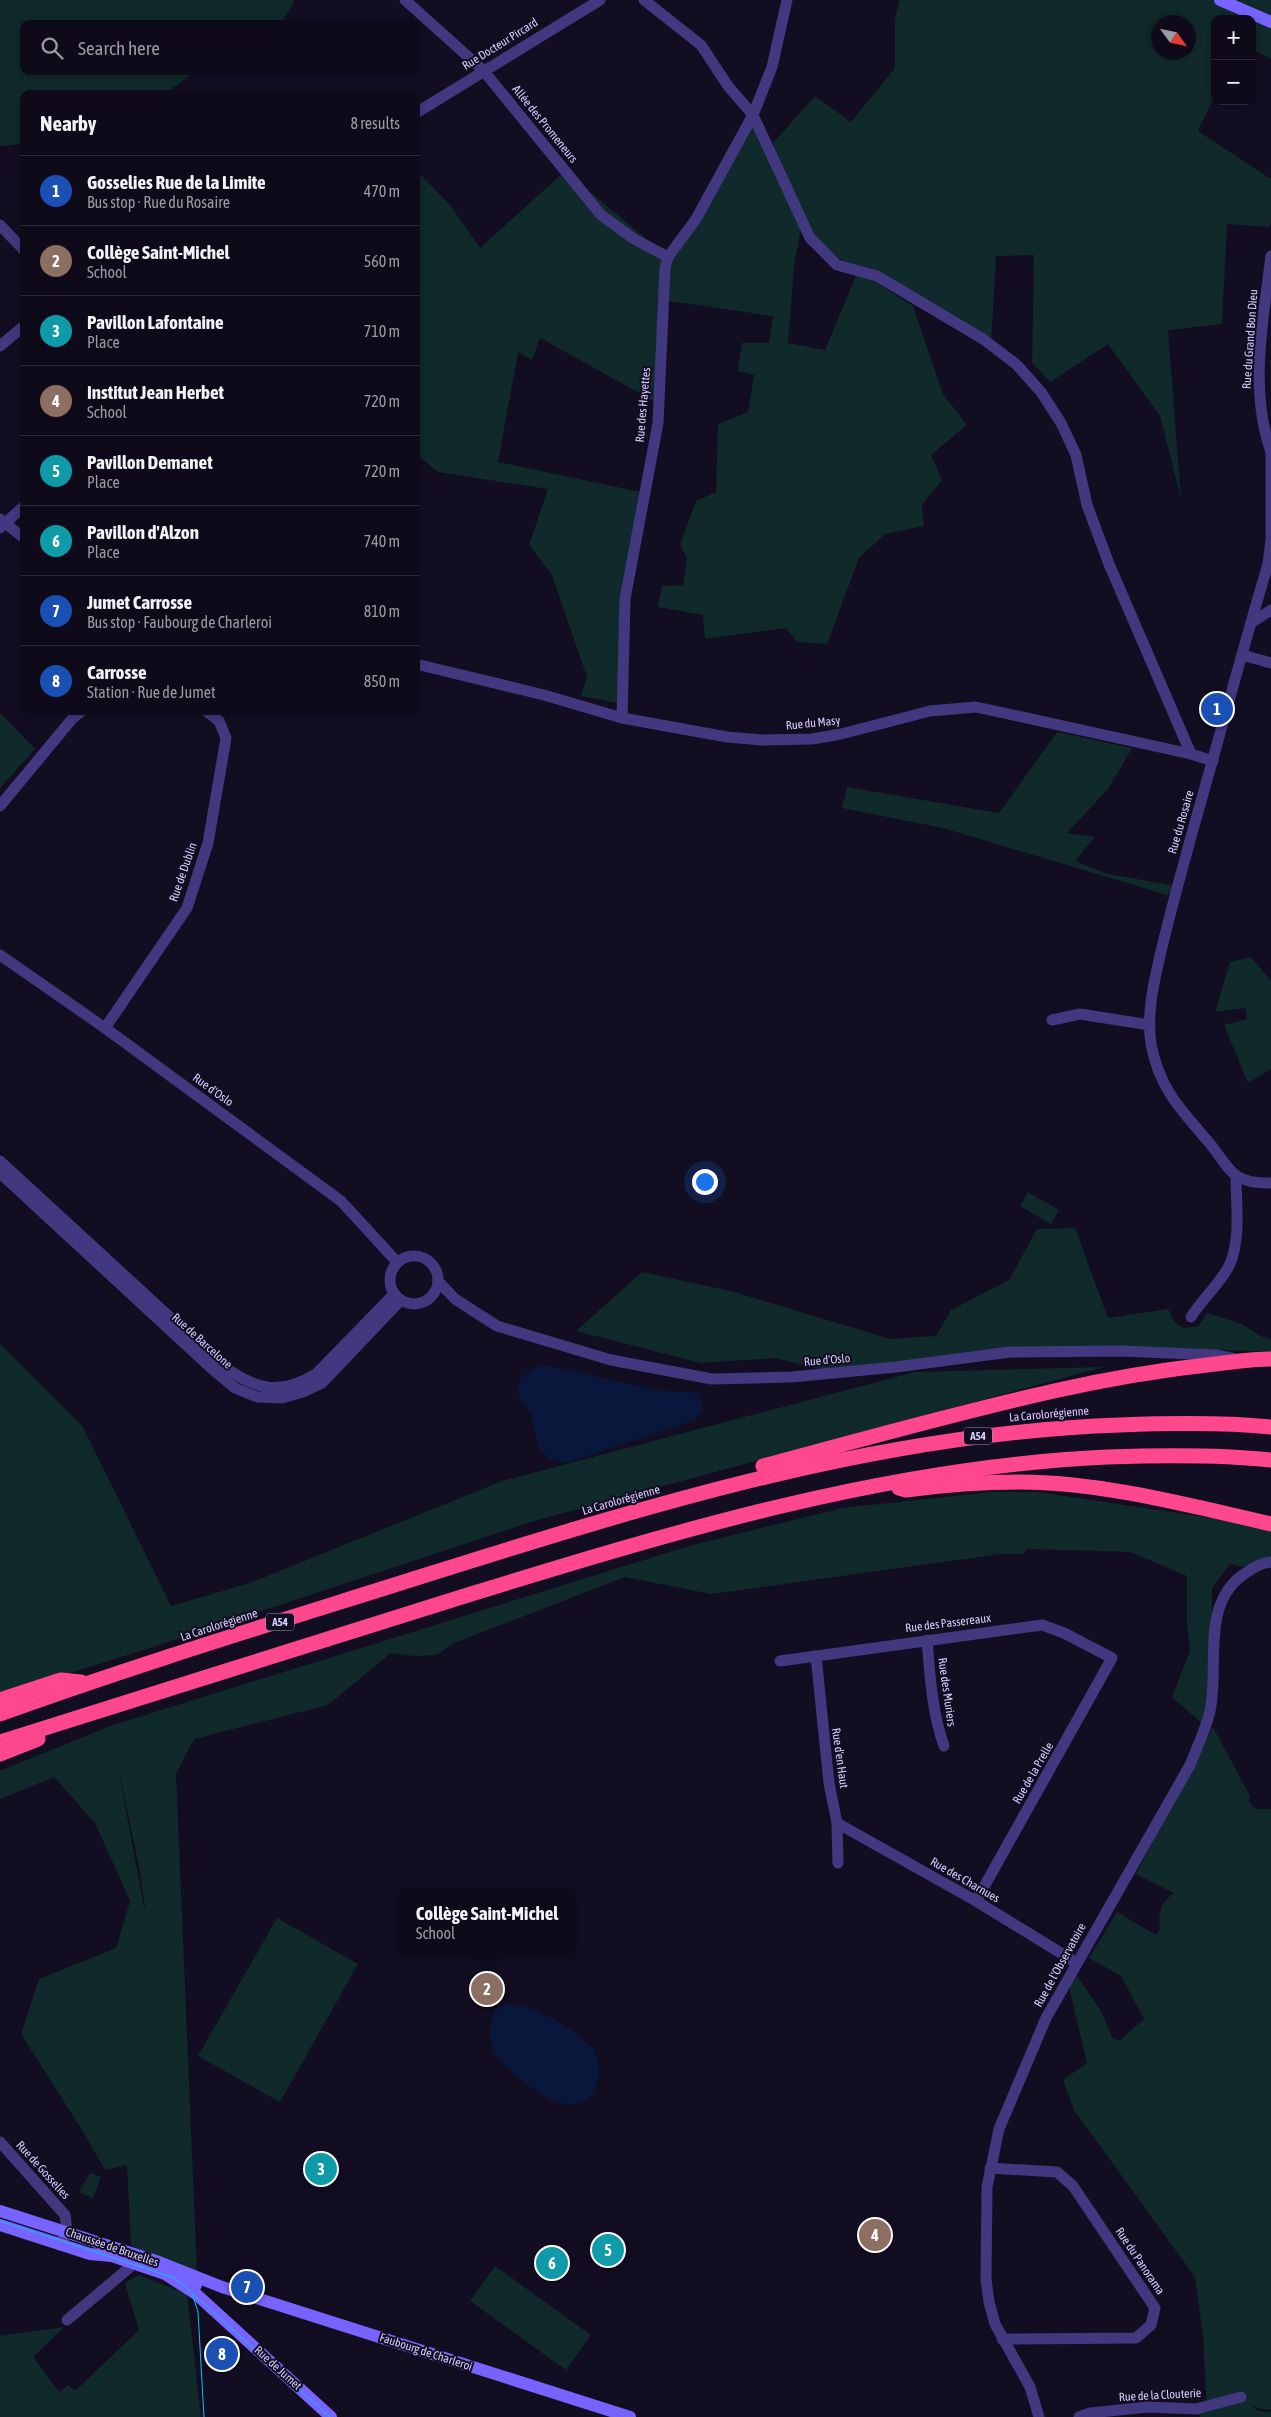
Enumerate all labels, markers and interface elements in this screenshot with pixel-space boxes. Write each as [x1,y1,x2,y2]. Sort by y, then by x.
street label: Rue Docteur Pircard [460,15,540,73]
north arrow [1151,15,1196,60]
map controls [1211,15,1256,105]
button: + [1211,15,1256,60]
search box [20,20,420,75]
icon: search [38,34,66,62]
text: Search here [78,37,160,59]
button: − [1211,60,1256,105]
street label: Allée des Promeneurs [509,82,581,166]
text: Nearby [40,111,96,135]
text: 8 results [350,114,400,132]
text: Gosselies Rue de la Limite [87,171,266,193]
text: 1 [52,182,60,200]
text: 470 m [364,182,400,200]
text: Bus stop · Rue du Rosaire [87,193,230,211]
text: Collège Saint-Michel [87,241,230,263]
text: 2 [52,252,60,270]
text: 560 m [364,252,400,270]
text: School [87,263,127,281]
street label: Rue du Grand Bon Dieu [1240,288,1260,389]
text: Pavillon Lafontaine [87,311,224,333]
text: 3 [52,322,60,340]
text: 710 m [364,322,400,340]
text: Place [87,333,120,351]
street label: Rue des Hayettes [633,367,653,443]
text: Institut Jean Herbet [87,381,224,403]
text: 4 [52,392,60,410]
text: 720 m [364,392,400,410]
text: School [87,403,127,421]
text: Pavillon Demanet [87,451,213,473]
text: 5 [52,462,60,480]
text: 720 m [364,462,400,480]
text: Place [87,473,120,491]
text: Pavillon d'Alzon [87,521,199,543]
text: 6 [52,532,60,550]
text: 740 m [364,532,400,550]
text: Place [87,543,120,561]
text: Jumet Carrosse [87,591,192,613]
text: 7 [52,602,60,620]
text: 810 m [364,602,400,620]
text: Bus stop · Faubourg de Charleroi [87,613,272,631]
text: Carrosse [87,661,147,683]
text: 8 [52,672,60,690]
text: 850 m [364,672,400,690]
text: Station · Rue de Jumet [87,683,216,701]
pin: 1 [1201,690,1233,728]
street label: Rue du Masy [785,713,841,733]
street label: Rue du Rosaire [1165,789,1197,855]
street label: Rue de Dublin [166,841,200,903]
street label: Rue d'Oslo [190,1071,236,1110]
your location [692,1169,718,1195]
street label: Rue de Barcelone [169,1310,235,1372]
street label: Rue d'Oslo [803,1351,851,1369]
street label: La Carolorégienne [1008,1404,1090,1424]
road number: A54 [964,1428,992,1444]
street label: La Carolorégienne [581,1482,661,1518]
street label: La Carolorégienne [179,1606,259,1644]
street label: Rue des Passereaux [904,1611,992,1635]
road number: A54 [266,1614,294,1630]
street label: Rue des Muriers [935,1657,959,1727]
street label: Rue d'en Haut [829,1727,851,1790]
street label: Rue de la Prelle [1010,1740,1056,1806]
street label: Rue des Charnues [928,1855,1002,1905]
popup [398,1889,576,1954]
text: Collège Saint-Michel [416,1902,558,1924]
street label: Rue de l'Observatoire [1031,1921,1089,2009]
text: School [416,1924,455,1942]
pin: 2 [471,1970,503,2008]
street label: Rue de Gosselies [13,2138,73,2202]
pin: 3 [305,2150,337,2188]
pin: 4 [859,2216,891,2254]
street label: Chaussée de Bruxelles [64,2225,160,2269]
street label: Rue du Panorama [1112,2225,1168,2297]
pin: 5 [592,2231,624,2269]
pin: 6 [536,2244,568,2282]
pin: 7 [231,2268,263,2306]
street label: Faubourg de Charleroi [378,2330,474,2374]
pin: 8 [206,2335,238,2373]
street label: Rue de Jumet [251,2343,305,2393]
street label: Rue de la Clouterie [1118,2386,1202,2404]

